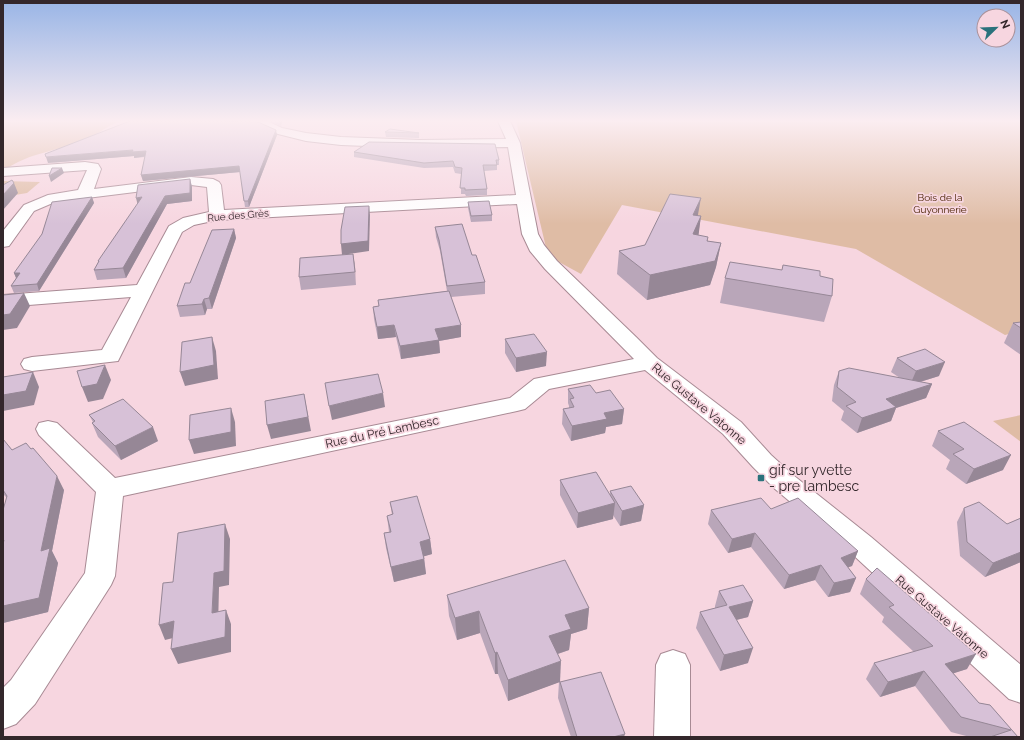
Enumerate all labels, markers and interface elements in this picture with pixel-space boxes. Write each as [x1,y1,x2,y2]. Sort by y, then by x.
north arrow [976,8,1016,48]
text: N [997,18,1012,31]
park label: Bois de la Guyonnerie [913,192,967,215]
street label: Rue des Grès [207,207,269,224]
street label: Rue Gustave Vatonne [649,360,749,448]
street label: Rue du Pré Lambesc [324,413,440,451]
place label: gif sur yvette - pre lambesc [769,462,860,494]
marker: gif sur yvette - pre lambesc [756,473,766,483]
street label: Rue Gustave Vatonne [893,573,991,661]

